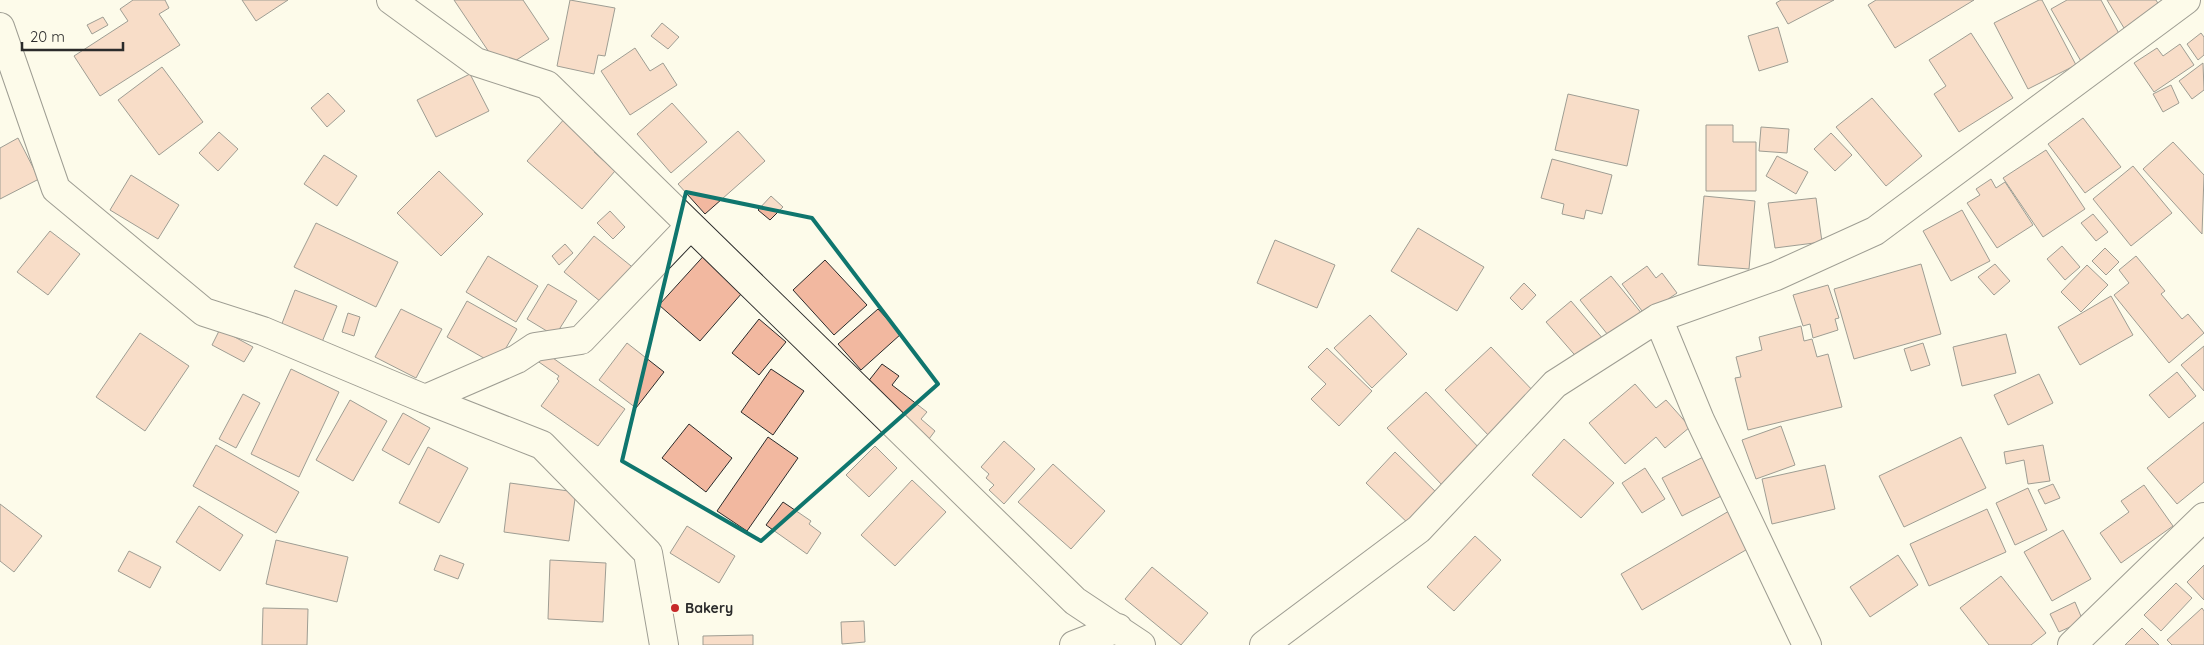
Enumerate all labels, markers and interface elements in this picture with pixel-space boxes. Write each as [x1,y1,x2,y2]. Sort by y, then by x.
scale bar [22,20,124,52]
text: 20 m [30,27,65,46]
place label: Bakery [685,599,733,617]
marker: Bakery [669,602,681,614]

